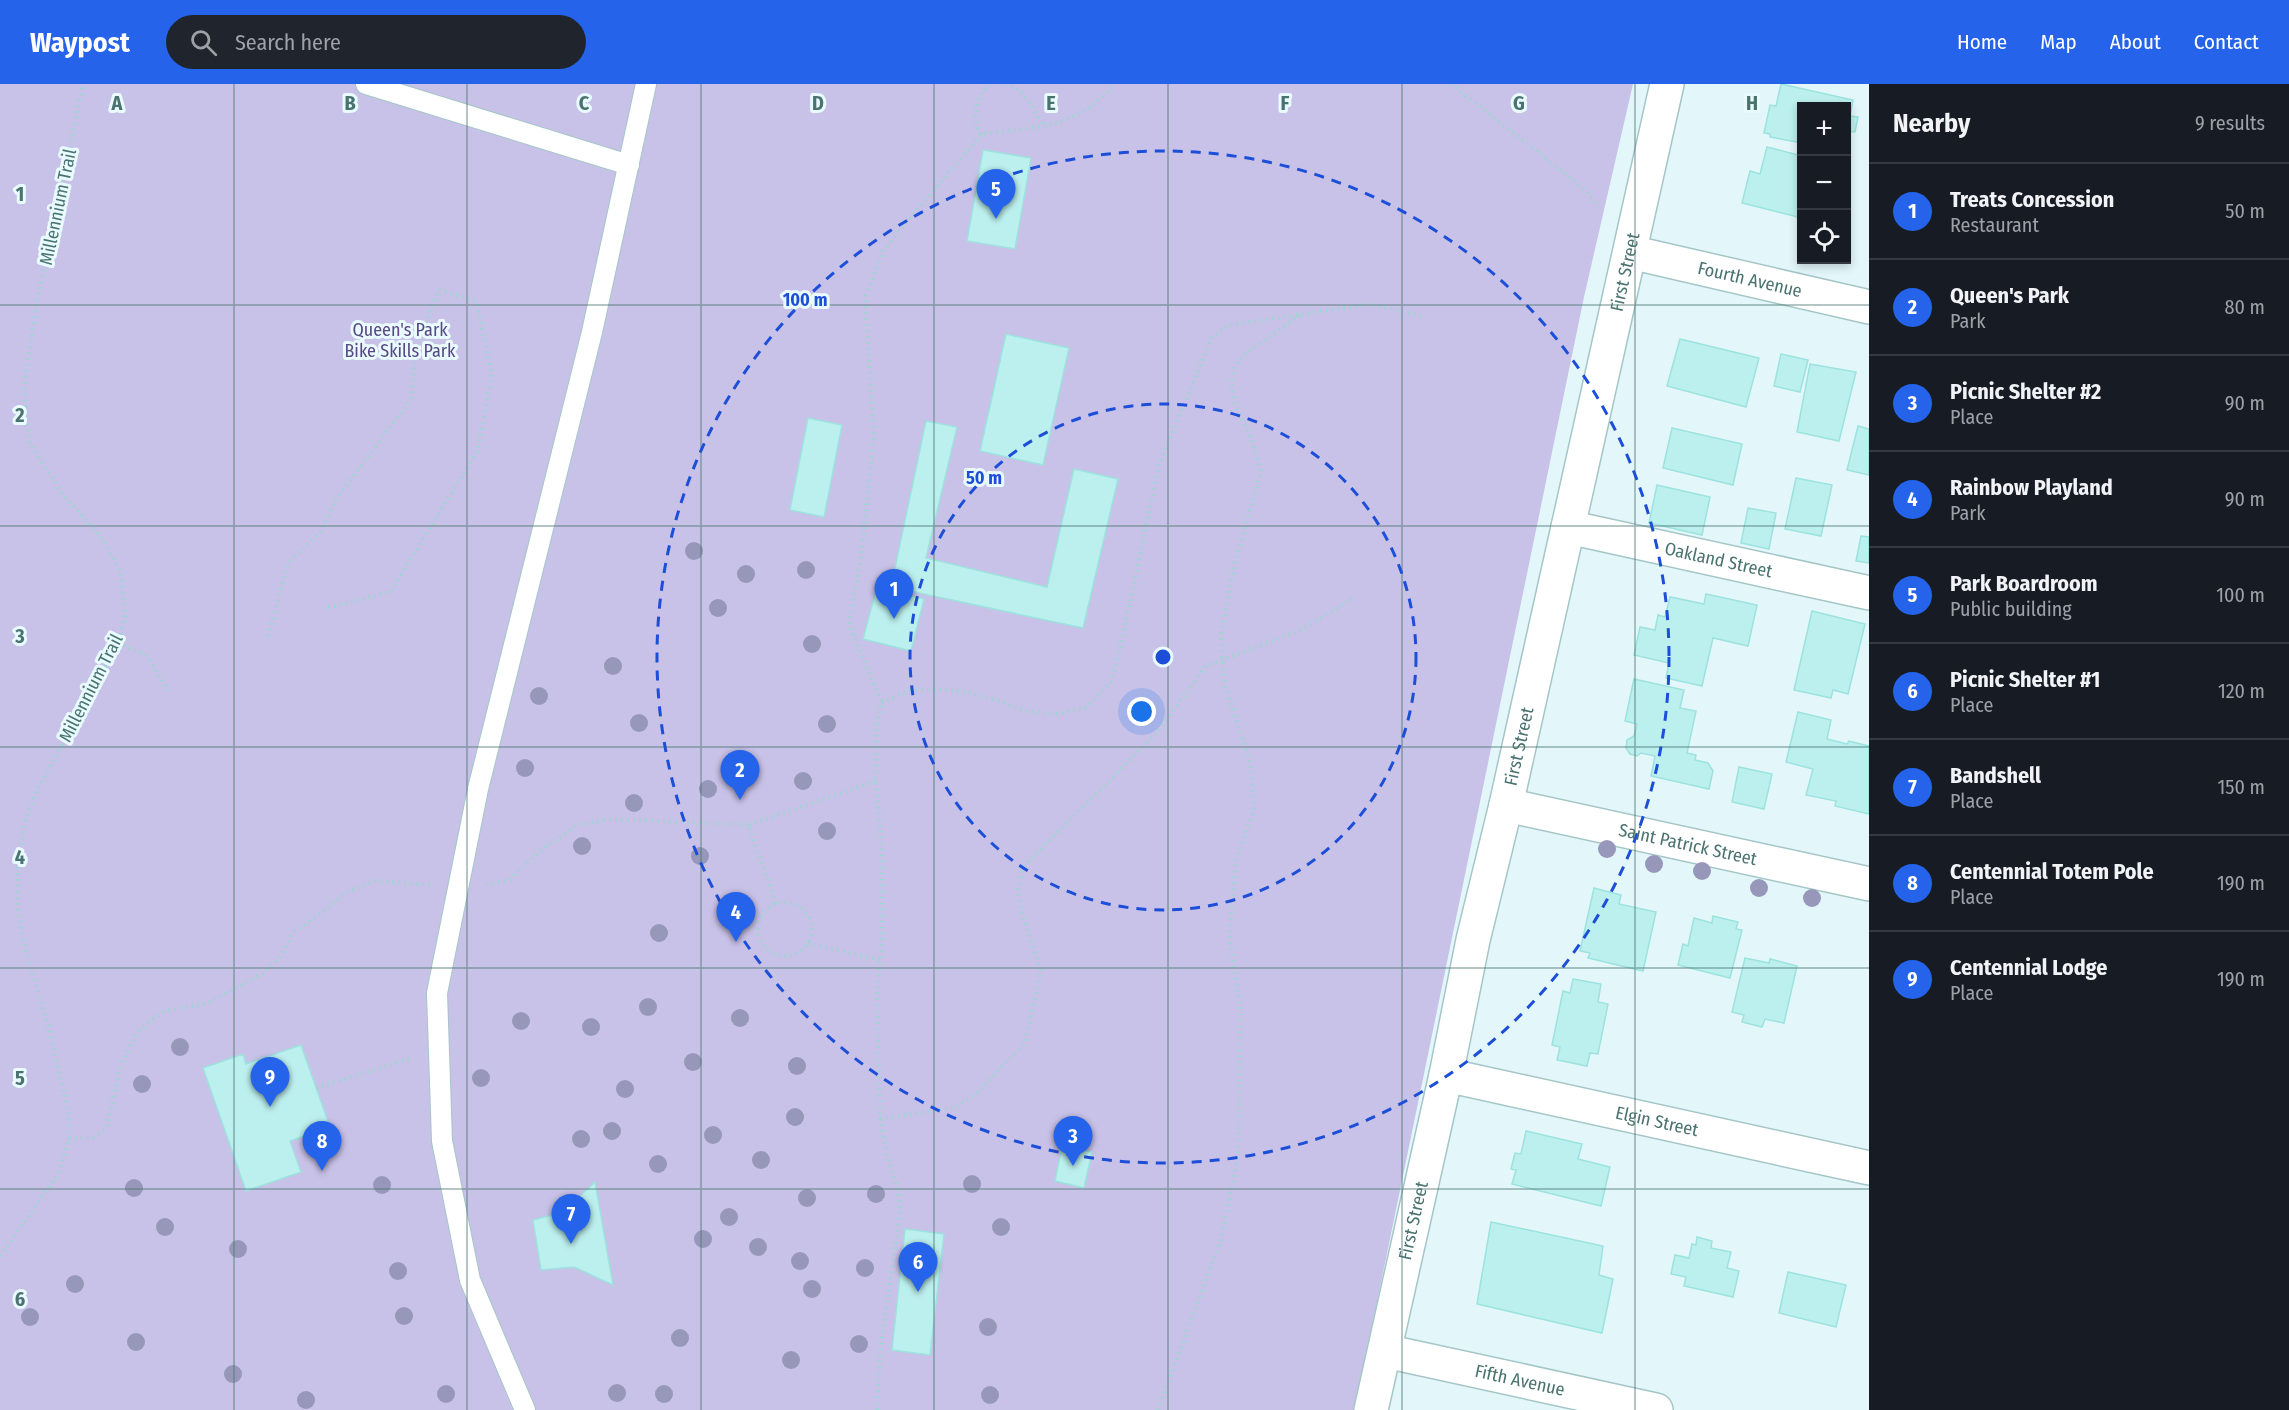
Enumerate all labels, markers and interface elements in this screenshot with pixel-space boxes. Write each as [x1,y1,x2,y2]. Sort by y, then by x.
search box [166,15,586,69]
text: Waypost [30,26,130,59]
icon: search [187,26,220,59]
text: Search here [235,29,341,56]
text: Home [1957,29,2007,55]
text: Map [2040,29,2077,55]
text: About [2110,29,2161,55]
text: Contact [2194,29,2259,55]
text: A [111,91,124,115]
text: B [344,91,356,115]
text: C [579,91,590,115]
text: D [812,91,824,115]
text: E [1046,91,1056,115]
text: F [1281,91,1290,115]
text: G [1513,91,1525,115]
text: H [1746,91,1758,115]
map controls [1797,102,1851,264]
button: + [1797,102,1851,156]
text: Nearby [1893,108,1970,139]
text: 9 results [2195,111,2265,135]
street label: Millennium Trail [35,147,81,267]
button: − [1797,156,1851,210]
pin: 5 [976,170,1016,219]
text: 1 [16,182,24,206]
text: Treats Concession [1950,186,2114,213]
text: 1 [1908,199,1917,223]
text: 50 m [2225,199,2265,223]
button: locate [1797,210,1851,264]
text: Restaurant [1950,213,2039,237]
street label: First Street [1606,231,1644,314]
street label: Fourth Avenue [1696,257,1804,302]
text: Queen's Park [1950,282,2069,309]
text: 100 m [783,289,827,311]
text: 2 [1908,295,1917,319]
text: 80 m [2225,295,2265,319]
text: Park [1950,309,1986,333]
park label: Queen's Park Bike Skills Park [345,319,456,362]
text: Picnic Shelter #2 [1950,378,2101,405]
text: 3 [1908,391,1917,415]
text: 90 m [2225,391,2265,415]
text: 2 [14,403,25,427]
text: Place [1950,405,1993,429]
text: 50 m [966,467,1002,489]
text: Rainbow Playland [1950,474,2113,501]
text: 4 [1907,487,1918,511]
text: 90 m [2225,487,2265,511]
text: Park [1950,501,1986,525]
street label: Oakland Street [1663,538,1774,582]
pin: 1 [874,570,914,619]
text: Park Boardroom [1950,570,2098,597]
text: 5 [1908,583,1917,607]
text: 100 m [2216,583,2265,607]
text: Public building [1950,597,2072,621]
text: 3 [14,624,25,648]
street label: Millennium Trail [54,630,128,746]
centre of rings [1153,647,1173,667]
text: Picnic Shelter #1 [1950,666,2100,693]
text: 6 [1907,679,1918,703]
text: 120 m [2218,679,2265,703]
text: Place [1950,693,1993,717]
your location [1127,697,1156,726]
street label: First Street [1500,705,1539,788]
pin: 2 [720,750,760,800]
text: Bandshell [1950,762,2041,789]
text: 7 [1908,775,1917,799]
text: 150 m [2218,775,2265,799]
text: Place [1950,789,1993,813]
street label: Saint Patrick Street [1617,819,1759,870]
text: 4 [15,845,25,869]
text: Centennial Totem Pole [1950,858,2154,885]
text: 8 [1907,871,1918,895]
text: 190 m [2217,871,2265,895]
text: Place [1950,885,1993,909]
pin: 4 [716,892,756,942]
text: Centennial Lodge [1950,954,2107,981]
text: 9 [1907,967,1918,991]
text: 190 m [2217,967,2265,991]
text: Place [1950,981,1993,1005]
pin: 9 [250,1058,290,1107]
text: 5 [15,1066,25,1090]
street label: Elgin Street [1614,1102,1701,1141]
pin: 3 [1054,1116,1092,1166]
pin: 8 [302,1122,342,1171]
street label: First Street [1394,1179,1433,1262]
pin: 7 [552,1194,590,1244]
pin: 6 [898,1242,938,1292]
text: 6 [15,1287,25,1311]
street label: Fifth Avenue [1473,1360,1567,1401]

